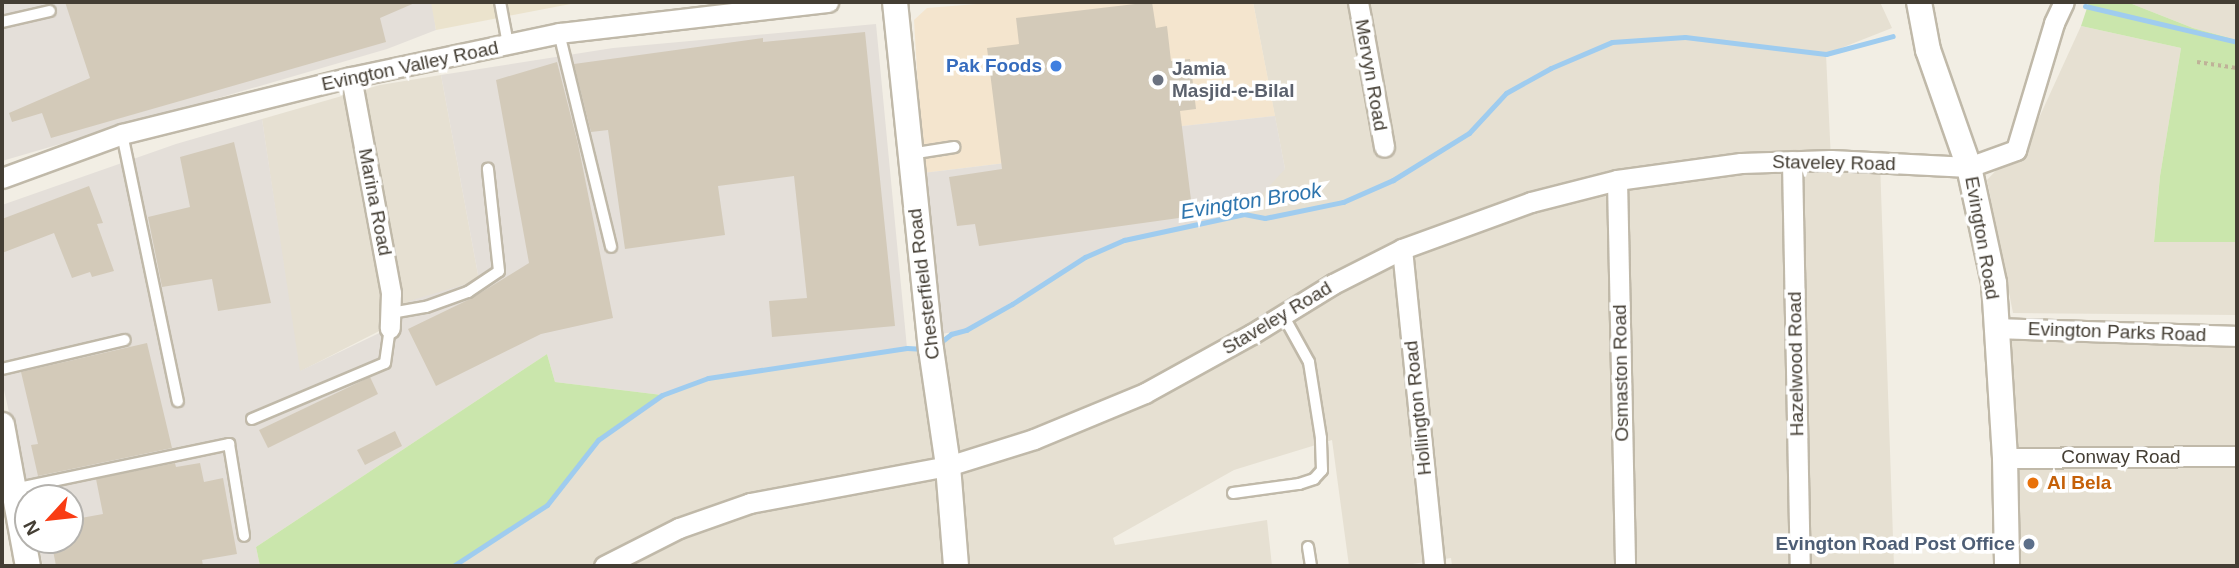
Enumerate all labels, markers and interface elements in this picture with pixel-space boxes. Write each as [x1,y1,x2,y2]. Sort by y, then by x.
street label: Mervyn Road [1350,17,1392,133]
street label: Evington Valley Road [319,36,501,96]
place label: Pak Foods [946,55,1042,77]
marker: Pak Foods [1048,58,1064,74]
place label: Jamia Masjid-e-Bilal [1172,58,1294,102]
marker: Jamia Masjid-e-Bilal [1150,72,1166,88]
street label: Marina Road [353,146,397,258]
street label: Staveley Road [1772,151,1896,175]
street label: Evington Road [1960,175,2004,301]
water label: Evington Brook [1179,177,1323,225]
street label: Chesterfield Road [903,207,945,361]
street label: Staveley Road [1218,276,1336,360]
street label: Hazelwood Road [1783,291,1809,437]
street label: Osmaston Road [1608,304,1634,442]
street label: Evington Parks Road [2027,317,2207,347]
street label: Hollington Road [1400,340,1436,476]
street label: Conway Road [2061,446,2181,468]
place label: Al Bela [2047,472,2111,494]
marker: Al Bela [2025,475,2041,491]
north arrow [14,484,84,554]
text: N [19,517,44,539]
place label: Evington Road Post Office [1775,533,2015,555]
marker: Evington Road Post Office [2021,536,2037,552]

